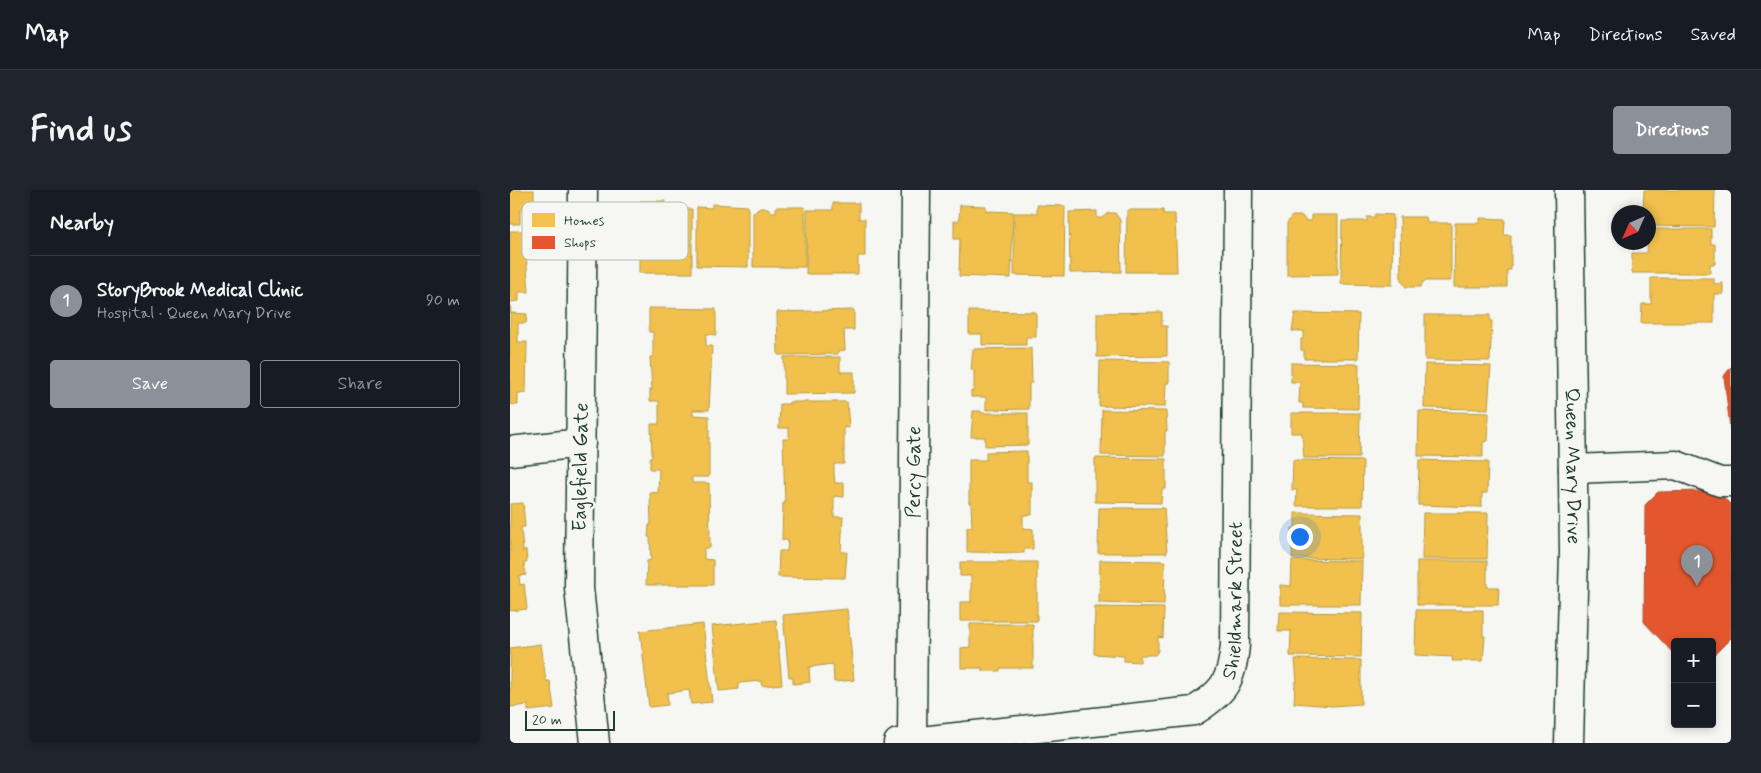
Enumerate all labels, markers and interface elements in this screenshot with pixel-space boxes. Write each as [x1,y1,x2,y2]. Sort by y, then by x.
text: Map [25,19,69,50]
text: Map [1528,23,1561,47]
text: Directions [1589,23,1663,47]
text: Saved [1691,23,1736,47]
button: Directions [1613,106,1731,154]
text: Find us [30,107,132,153]
legend [522,202,688,260]
north arrow [1611,205,1656,250]
text: Nearby [50,209,114,237]
text: Homes [564,212,605,230]
text: Shops [564,234,596,252]
text: StoryBrook Medical Clinic [97,278,303,303]
text: 1 [62,290,70,311]
text: 90 m [426,290,460,311]
text: Hospital · Queen Mary Drive [97,303,291,324]
button: Save [50,360,250,408]
button: Share [260,360,460,408]
street label: Queen Mary Drive [1558,388,1587,544]
street label: Eaglefield Gate [566,402,596,532]
street label: Percy Gate [900,426,928,518]
street label: Shieldmark Street [1215,522,1249,684]
your location [1287,524,1313,550]
pin: 1 [1681,545,1713,586]
map controls [1671,638,1716,728]
button: + [1671,638,1716,683]
button: − [1671,683,1716,728]
scale bar [525,708,615,731]
text: 20 m [532,711,562,729]

